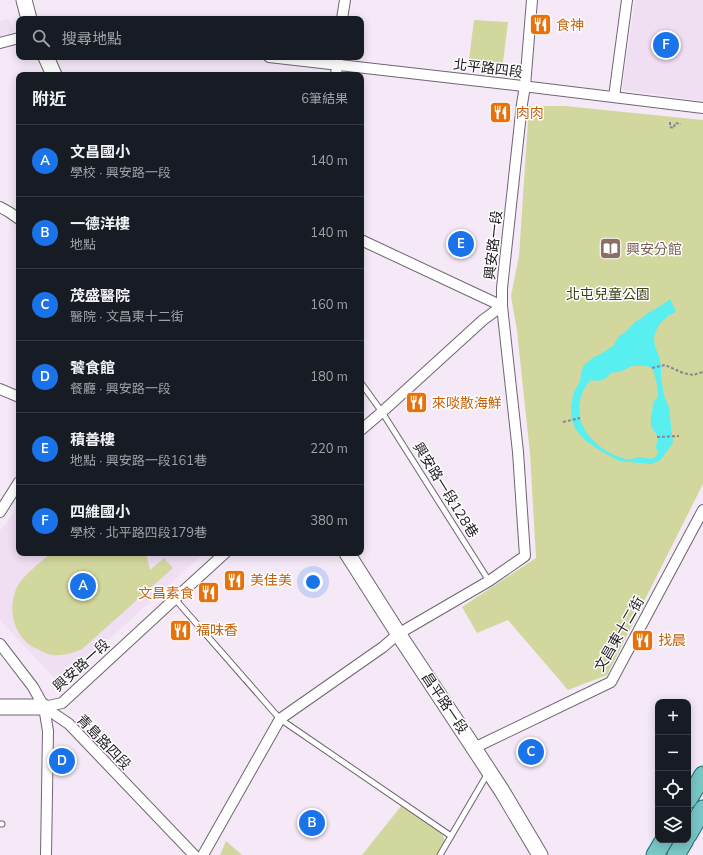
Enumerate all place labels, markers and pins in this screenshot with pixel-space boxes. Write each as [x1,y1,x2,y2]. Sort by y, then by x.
restaurant icon: 食神 [528,12,554,38]
place label: 食神 [556,16,584,35]
pin: F [653,30,679,60]
restaurant icon: 肉肉 [487,100,513,126]
place label: 肉肉 [516,104,544,123]
pin: E [448,229,474,259]
library icon: 興安分館 [597,236,623,262]
place label: 興安分館 [626,240,682,259]
restaurant icon: 來啖散海鮮 [403,390,429,416]
place label: 來啖散海鮮 [432,394,502,413]
restaurant icon: 美佳美 [222,567,248,593]
pin: A [70,571,96,601]
place label: 美佳美 [250,571,292,590]
restaurant icon: 文昌素食 [196,580,222,606]
place label: 文昌素食 [138,584,194,603]
restaurant icon: 福味香 [167,617,193,643]
place label: 福味香 [196,621,238,640]
restaurant icon: 找晨 [629,627,655,653]
place label: 找晨 [658,631,686,650]
pin: C [518,737,544,767]
pin: D [49,746,75,776]
pin: B [299,808,325,838]

